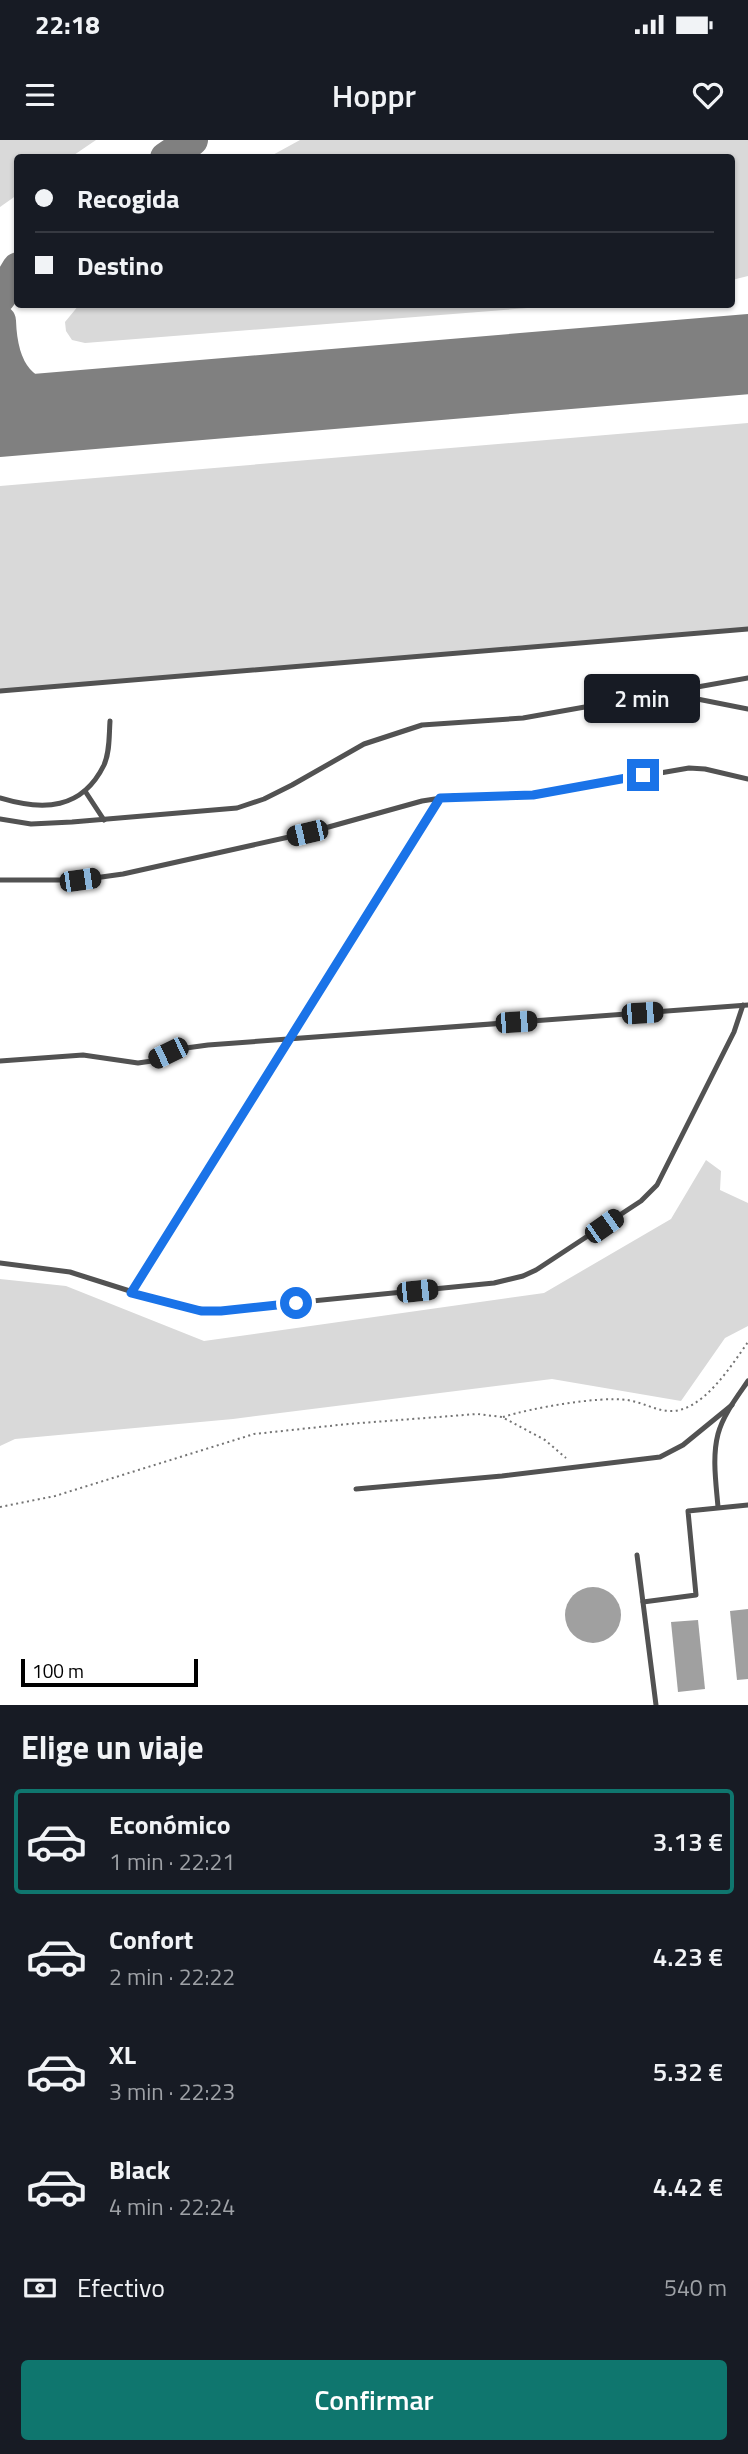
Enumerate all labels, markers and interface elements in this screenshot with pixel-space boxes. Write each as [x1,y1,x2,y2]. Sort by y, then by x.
text: 22:18 [35,5,100,44]
text: Hoppr [332,71,416,119]
icon: menu [21,76,59,114]
icon: heart [689,76,727,114]
text: Recogida [77,179,180,218]
text: Destino [77,246,164,285]
callout: 2 min [585,674,701,722]
text: 2 min [614,681,670,716]
route end [627,759,659,791]
car [285,818,330,848]
car [58,867,103,893]
car [621,1001,664,1025]
car [495,1010,538,1034]
car [145,1034,192,1072]
car [581,1205,628,1247]
car [396,1278,439,1304]
route start [280,1287,312,1319]
scale bar [21,1656,198,1688]
text: 100 m [32,1656,84,1685]
text: Elige un viaje [21,1723,204,1771]
text: Económico [109,1805,231,1844]
icon: car [25,1810,88,1873]
text: 3.13 € [653,1822,723,1861]
text: 1 min · 22:21 [109,1844,235,1879]
text: Confort [109,1920,193,1959]
icon: car [25,1925,88,1988]
text: 4.23 € [653,1937,723,1976]
text: 2 min · 22:22 [109,1959,235,1994]
text: XL [109,2035,136,2074]
icon: car [25,2040,88,2103]
text: 5.32 € [653,2052,723,2091]
text: 3 min · 22:23 [109,2074,235,2109]
text: Black [109,2150,170,2189]
icon: car [25,2155,88,2218]
text: 4.42 € [653,2167,723,2206]
text: 4 min · 22:24 [109,2189,235,2224]
text: Efectivo [77,2268,165,2307]
icon: cash [21,2269,59,2307]
text: 540 m [664,2270,727,2305]
button: Confirmar [21,2360,727,2440]

